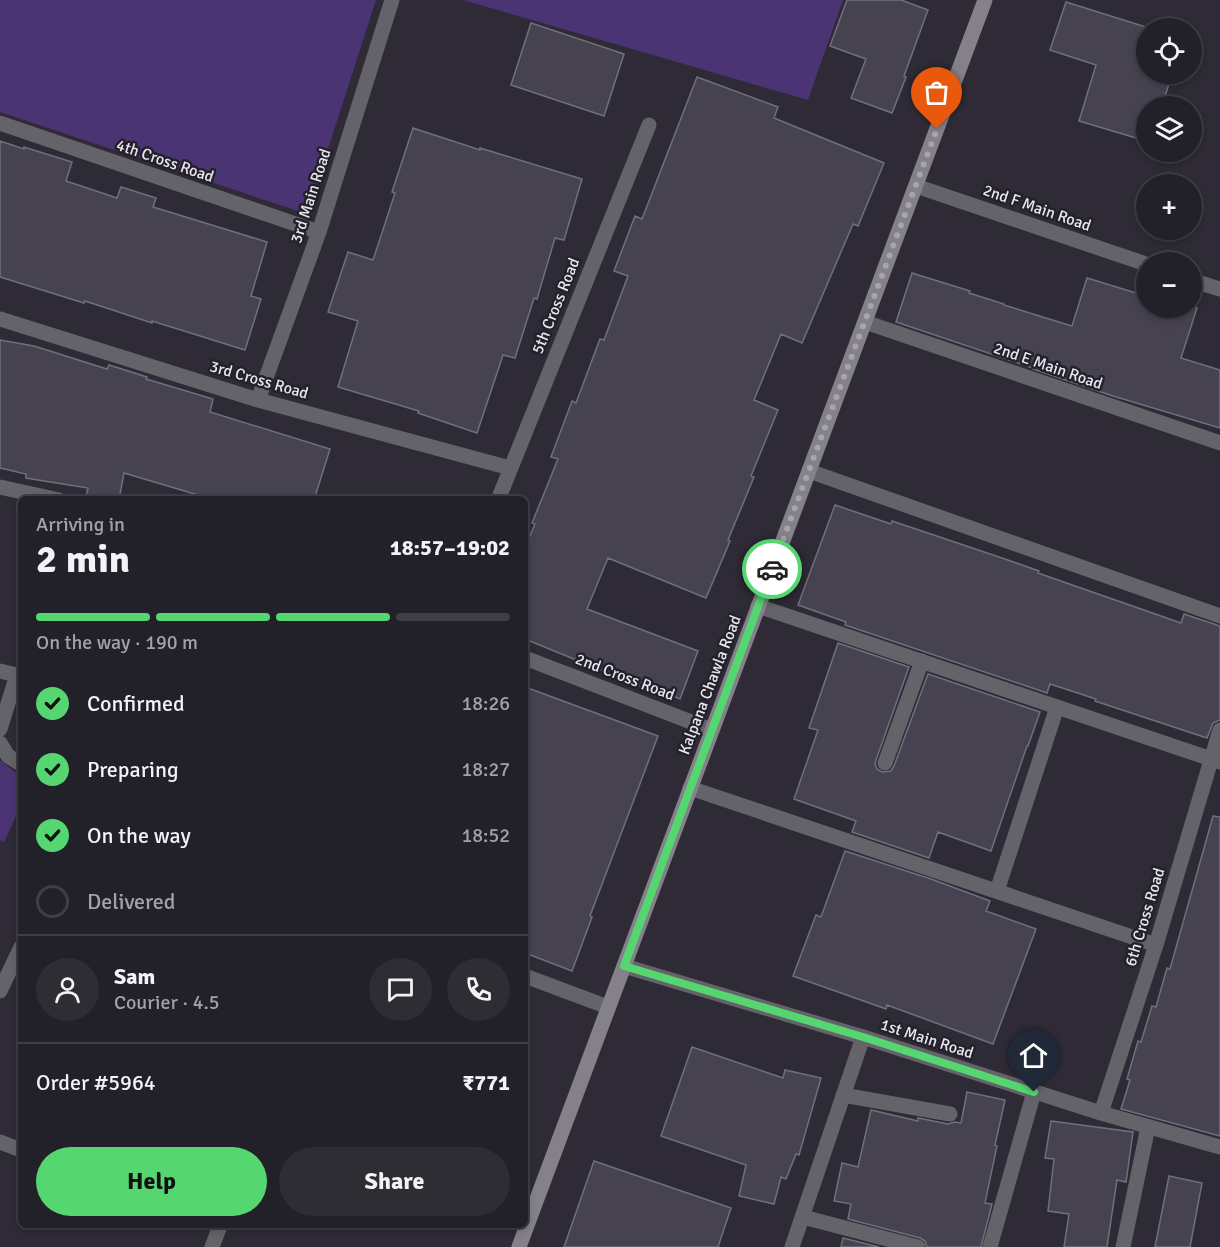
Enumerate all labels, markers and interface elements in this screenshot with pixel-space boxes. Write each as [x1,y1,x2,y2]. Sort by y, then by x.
map controls [1136,18,1202,318]
button: locate [1136,18,1202,84]
pin [911,67,962,129]
icon: bag [920,76,953,109]
button: layers [1136,96,1202,162]
street label: 4th Cross Road [114,135,216,187]
street label: 3rd Main Road [286,146,336,246]
button: + [1136,174,1202,240]
street label: 2nd F Main Road [980,180,1094,236]
button: − [1136,252,1202,318]
street label: 5th Cross Road [528,255,584,357]
street label: 2nd E Main Road [991,338,1105,394]
street label: 3rd Cross Road [207,356,311,404]
text: Arriving in [36,512,125,537]
text: 18:57–19:02 [390,534,510,561]
text: 2 min [36,535,130,583]
courier [742,539,802,599]
icon: car [756,553,789,586]
street label: Kalpana Chawla Road [674,612,746,758]
text: On the way · 190 m [36,630,198,655]
street label: 2nd Cross Road [573,649,677,705]
icon: check [36,687,69,720]
text: Confirmed [87,690,185,717]
text: 18:26 [461,691,510,716]
icon: check [36,753,69,786]
text: Preparing [87,756,179,783]
text: 18:27 [461,757,510,782]
icon: check [36,819,69,852]
text: On the way [87,822,191,849]
text: 18:52 [461,823,510,848]
street label: 6th Cross Road [1121,865,1169,969]
text: Delivered [87,888,175,915]
button: person [36,958,99,1021]
button: chat [369,958,432,1021]
button: phone [447,958,510,1021]
text: Sam [114,963,155,990]
text: Courier · 4.5 [114,990,220,1015]
street label: 1st Main Road [878,1015,976,1063]
pin [1008,1030,1059,1092]
icon: home [1017,1039,1050,1072]
text: Order #5964 [36,1069,156,1096]
text: ₹771 [462,1069,510,1096]
button: Help [36,1147,267,1216]
button: Share [279,1147,510,1216]

